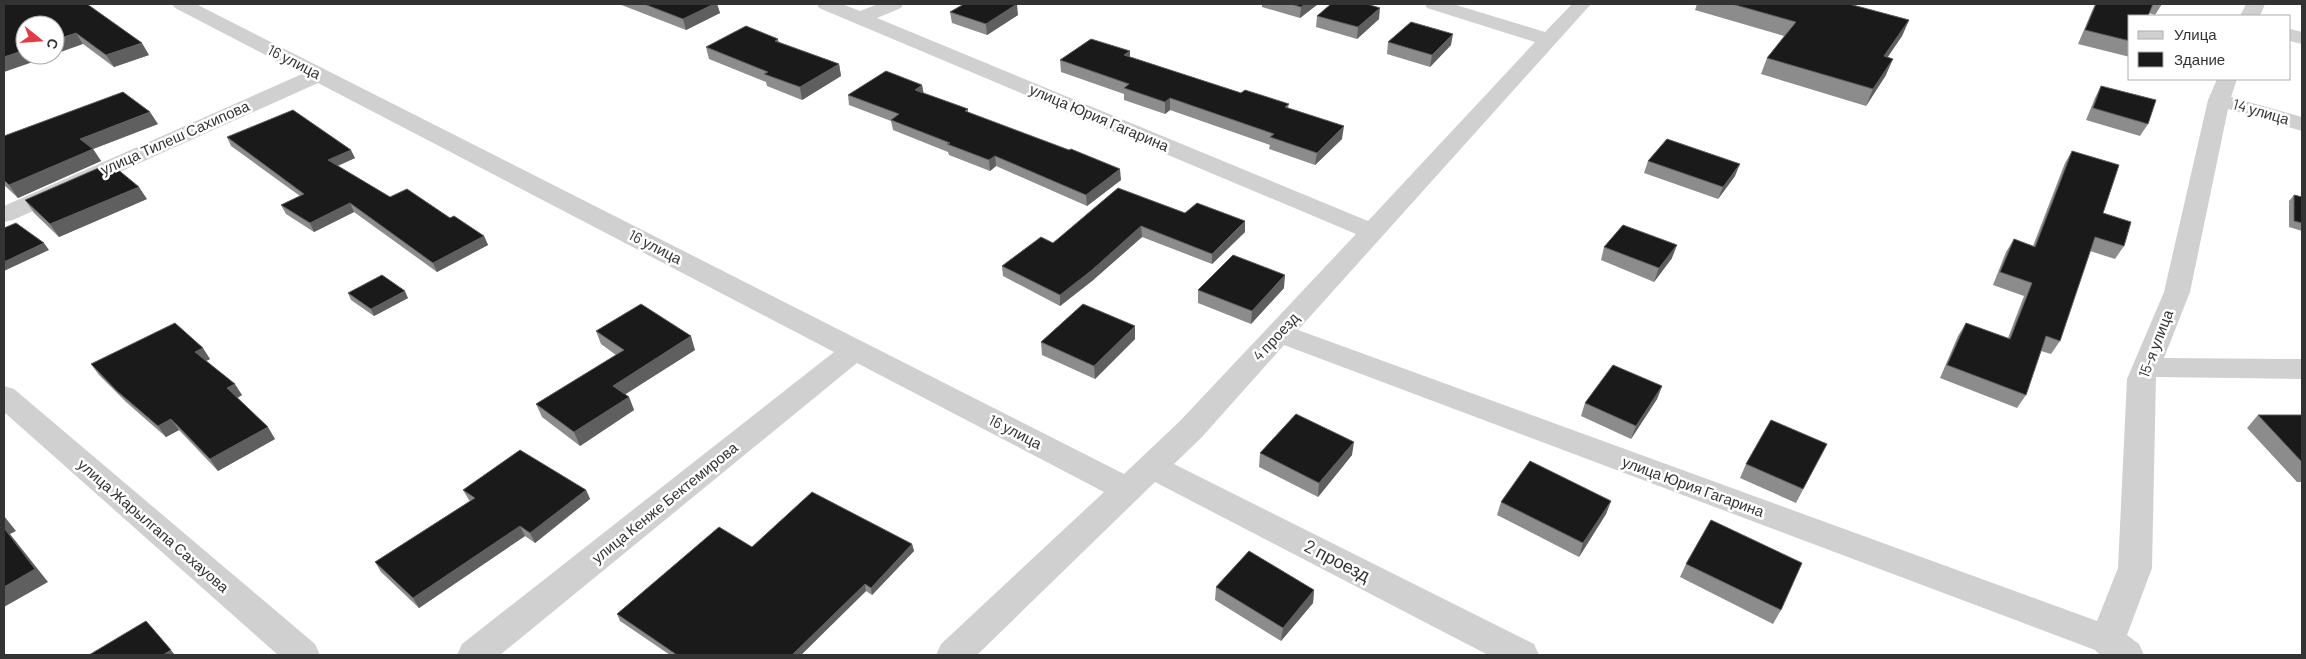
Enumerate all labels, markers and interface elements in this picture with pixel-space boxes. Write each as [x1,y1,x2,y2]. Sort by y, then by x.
north arrow [15,15,65,65]
legend [2128,15,2291,80]
text: Улица [2174,25,2217,43]
text: С [43,37,63,51]
street label: 16 улица [265,40,325,82]
text: Здание [2174,50,2225,68]
street label: улица Юрия Гагарина [1027,80,1172,155]
street label: 14 улица [2231,94,2292,128]
street label: улица Тилеш Сахипова [97,96,252,178]
street label: 16 улица [626,225,686,267]
street label: 15-я улица [2134,307,2176,380]
street label: 4 проезд [1248,308,1302,364]
street label: 16 улица [986,410,1046,452]
street label: улица Кенже Бектемирова [588,437,741,567]
street label: улица Юрия Гагарина [1620,452,1767,520]
street label: улица Жарылгапа Сахауова [75,455,233,596]
street label: 2 проезд [1301,534,1375,586]

